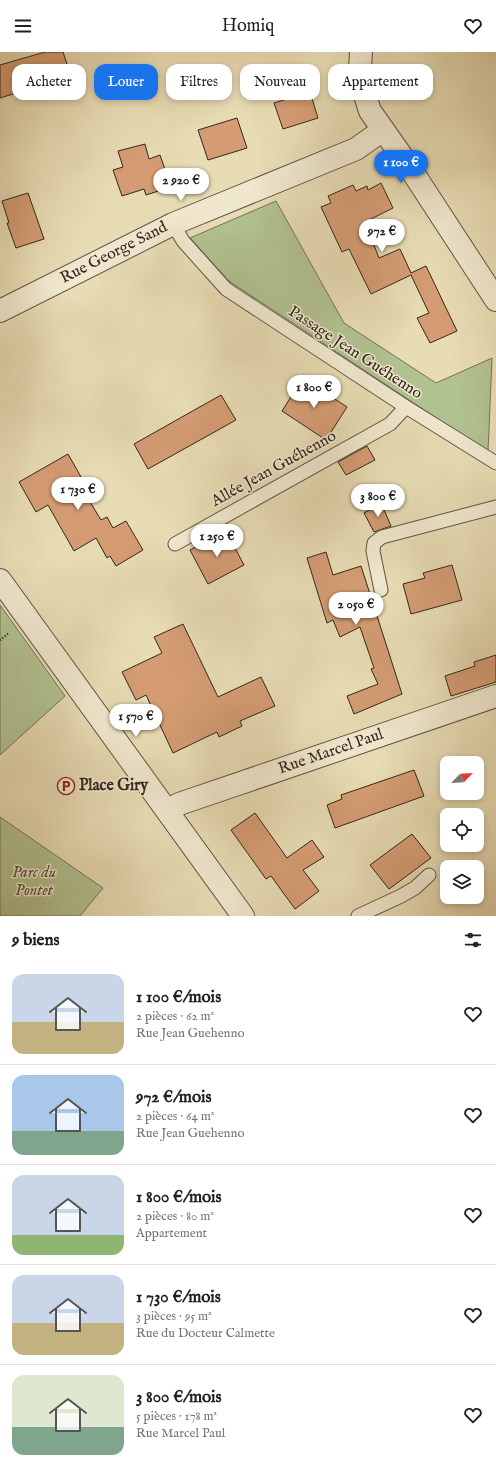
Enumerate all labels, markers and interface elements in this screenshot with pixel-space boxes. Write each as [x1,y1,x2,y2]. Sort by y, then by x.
icon: menu [12,15,34,37]
text: Homiq [222,15,274,38]
icon: heart [462,15,484,37]
chip: Acheter [12,64,86,100]
chip: Louer [94,64,158,100]
chip: Filtres [166,64,232,100]
chip: Nouveau [240,64,320,100]
chip: Appartement [328,64,433,100]
pin: 1 100 € [364,150,438,184]
text: 1 100 € [383,154,419,171]
pin: 2 920 € [144,168,218,202]
text: 2 920 € [162,172,200,189]
street label: Rue George Sand [57,217,171,289]
pin: 972 € [354,219,410,253]
text: 972 € [368,223,396,240]
street label: Passage Jean Guéhenno [284,302,426,404]
pin: 1 800 € [277,375,351,409]
text: 1 800 € [296,379,332,396]
street label: Allée Jean Guéhenno [207,426,340,512]
pin: 1 730 € [41,477,115,511]
text: 1 730 € [60,481,96,498]
pin: 3 800 € [341,484,415,518]
text: 3 800 € [360,488,396,505]
pin: 1 250 € [180,524,254,558]
text: 1 250 € [199,528,235,545]
pin: 2 050 € [319,592,393,626]
text: 2 050 € [338,596,374,613]
pin: 1 570 € [99,704,173,738]
text: 1 570 € [118,708,154,725]
street label: Rue Marcel Paul [276,724,387,779]
north arrow [440,756,484,800]
map controls [440,756,484,904]
parking icon: Place Giry [56,776,76,796]
place label: Place Giry [79,776,149,796]
button: locate [440,808,484,852]
button: layers [440,860,484,904]
park label: Parc du Pontet [12,863,56,901]
icon: filters [462,929,484,951]
text: 9 biens [12,930,59,951]
text: 1 100 €/mois [136,987,221,1008]
icon: home [44,990,92,1038]
icon: heart [462,1003,484,1025]
text: 2 pièces · 62 m² [136,1008,214,1025]
text: Rue Jean Guehenno [136,1025,244,1042]
text: 972 €/mois [136,1087,212,1108]
icon: home [44,1091,92,1139]
icon: heart [462,1104,484,1126]
text: 2 pièces · 64 m² [136,1108,214,1125]
text: Rue Jean Guehenno [136,1125,244,1142]
text: 1 800 €/mois [136,1187,222,1208]
icon: home [44,1191,92,1239]
icon: heart [462,1204,484,1226]
text: 2 pièces · 80 m² [136,1208,214,1225]
text: Appartement [136,1225,207,1242]
text: 1 730 €/mois [136,1287,221,1308]
icon: home [44,1291,92,1339]
icon: heart [462,1304,484,1326]
text: 3 pièces · 95 m² [136,1308,212,1325]
text: Rue du Docteur Calmette [136,1325,275,1342]
text: 3 800 €/mois [136,1387,222,1408]
icon: home [44,1391,92,1439]
icon: heart [462,1404,484,1426]
text: 5 pièces · 178 m² [136,1408,217,1425]
text: Rue Marcel Paul [136,1425,225,1442]

